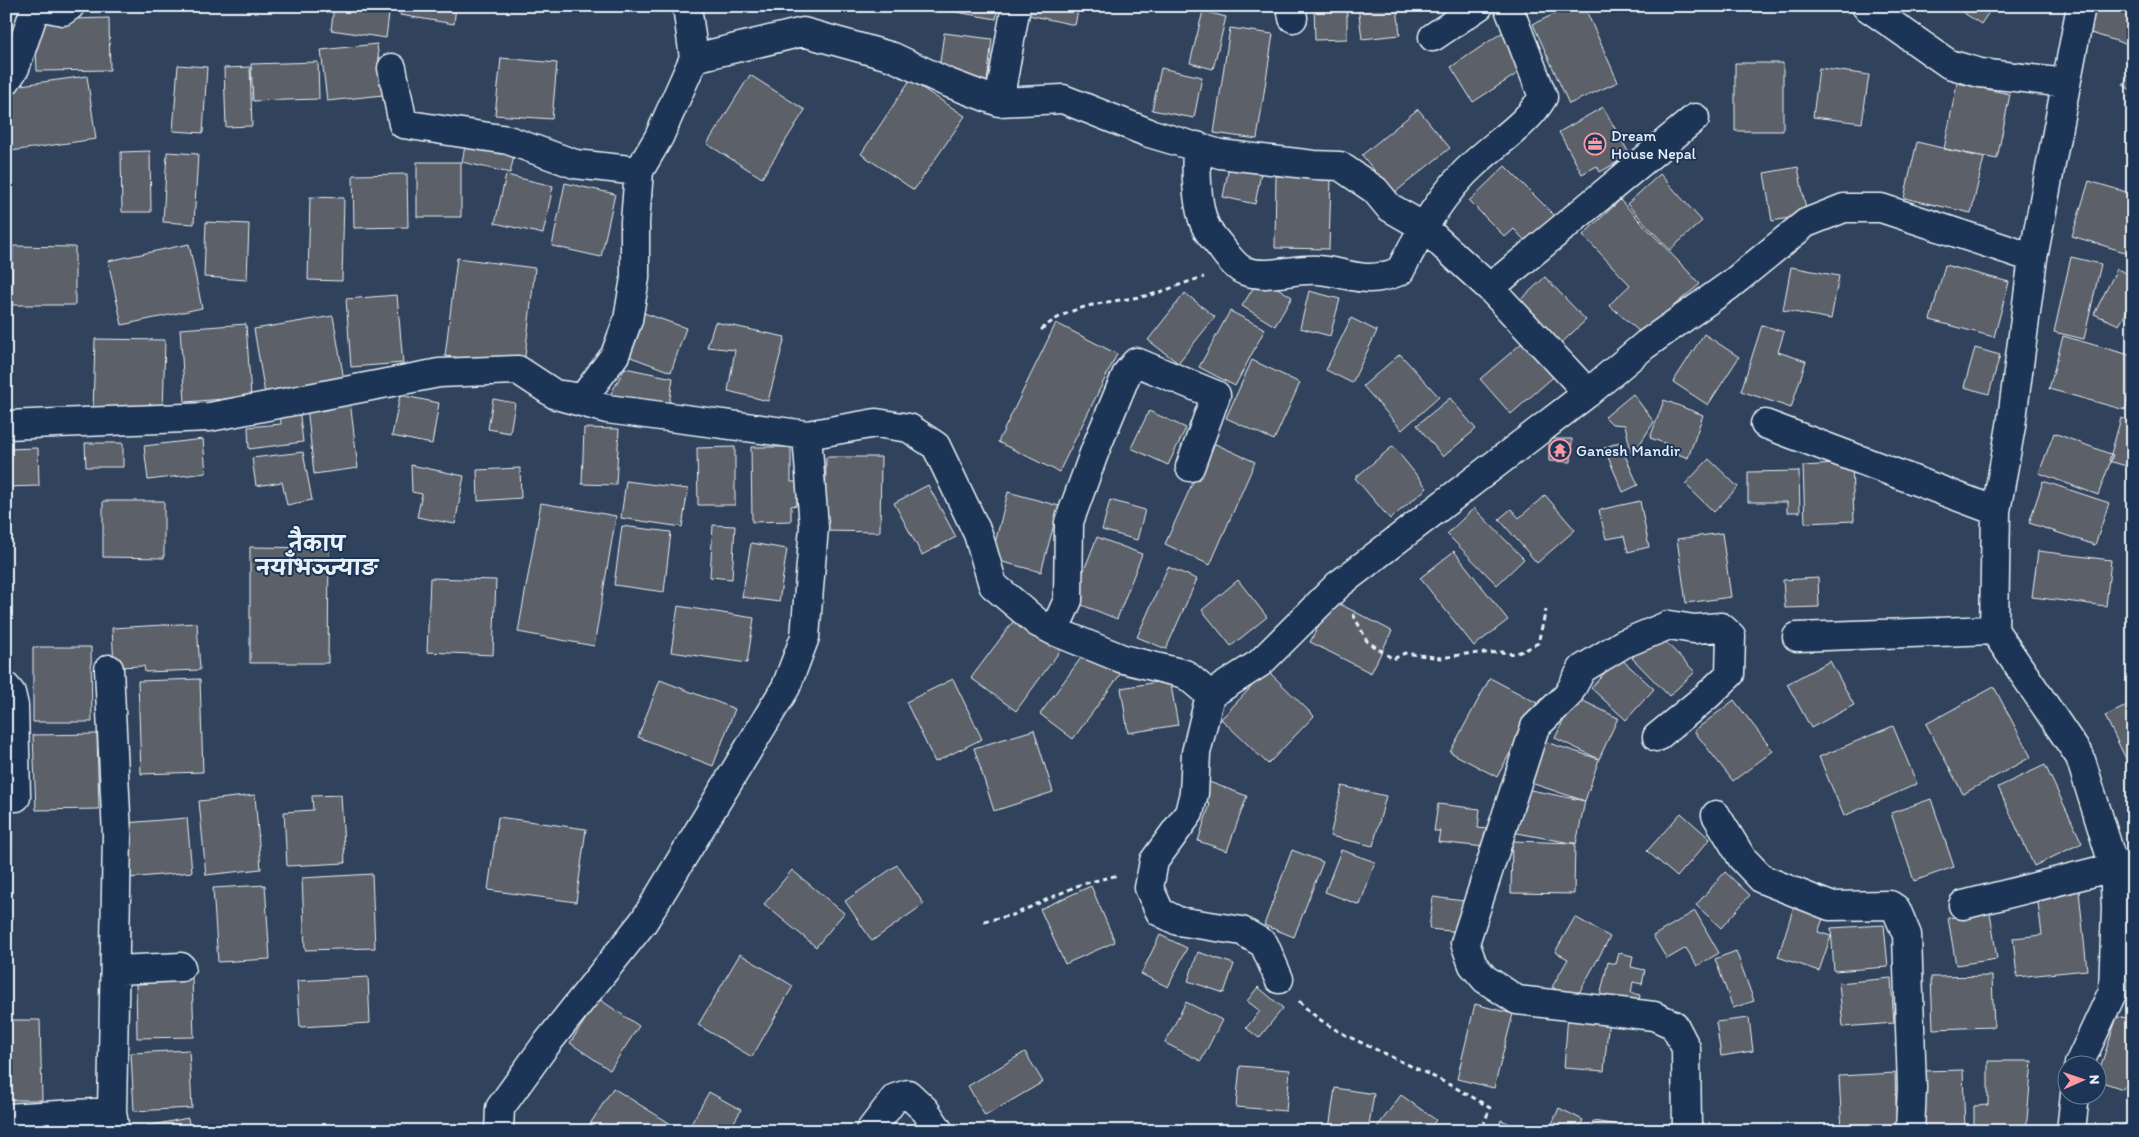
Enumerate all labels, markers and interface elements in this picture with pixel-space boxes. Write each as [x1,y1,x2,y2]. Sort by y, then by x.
place label: Dream House Nepal [1611,126,1697,163]
office icon: Dream House Nepal [1583,132,1607,156]
temple icon: Ganesh Mandir [1548,438,1572,462]
place label: Ganesh Mandir [1576,441,1681,460]
district label: नैकाप नयाँभञ्ज्याङ [254,526,380,580]
north arrow [2056,1054,2106,1104]
text: N [2086,1075,2103,1085]

